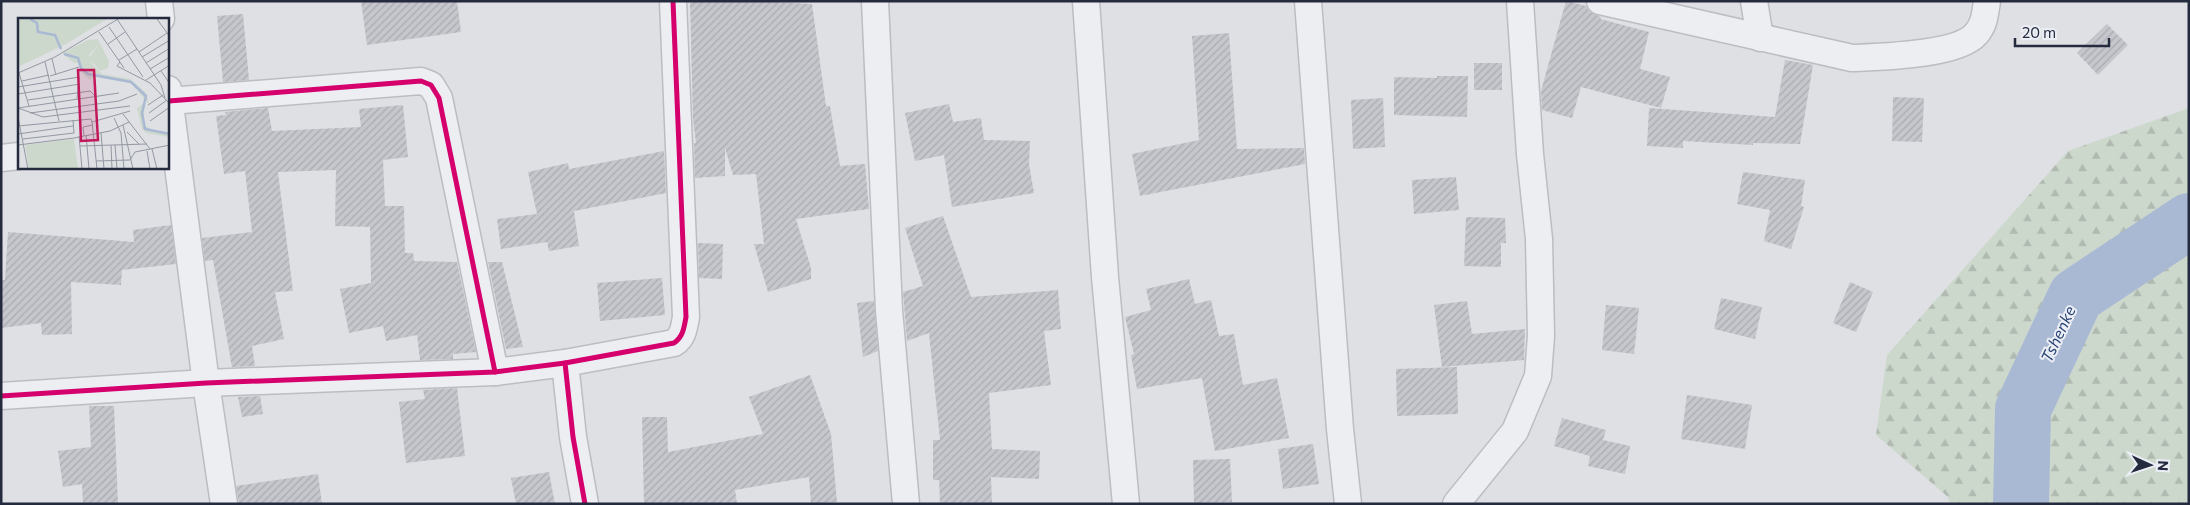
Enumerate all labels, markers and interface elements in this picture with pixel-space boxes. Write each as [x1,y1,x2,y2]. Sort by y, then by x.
scale bar [2015,15,2109,47]
inset map [18,18,169,169]
text: 20 m [2022,23,2056,41]
water label: Tshenke [2036,302,2079,365]
north arrow [2125,440,2175,490]
text: N [2155,460,2172,471]

